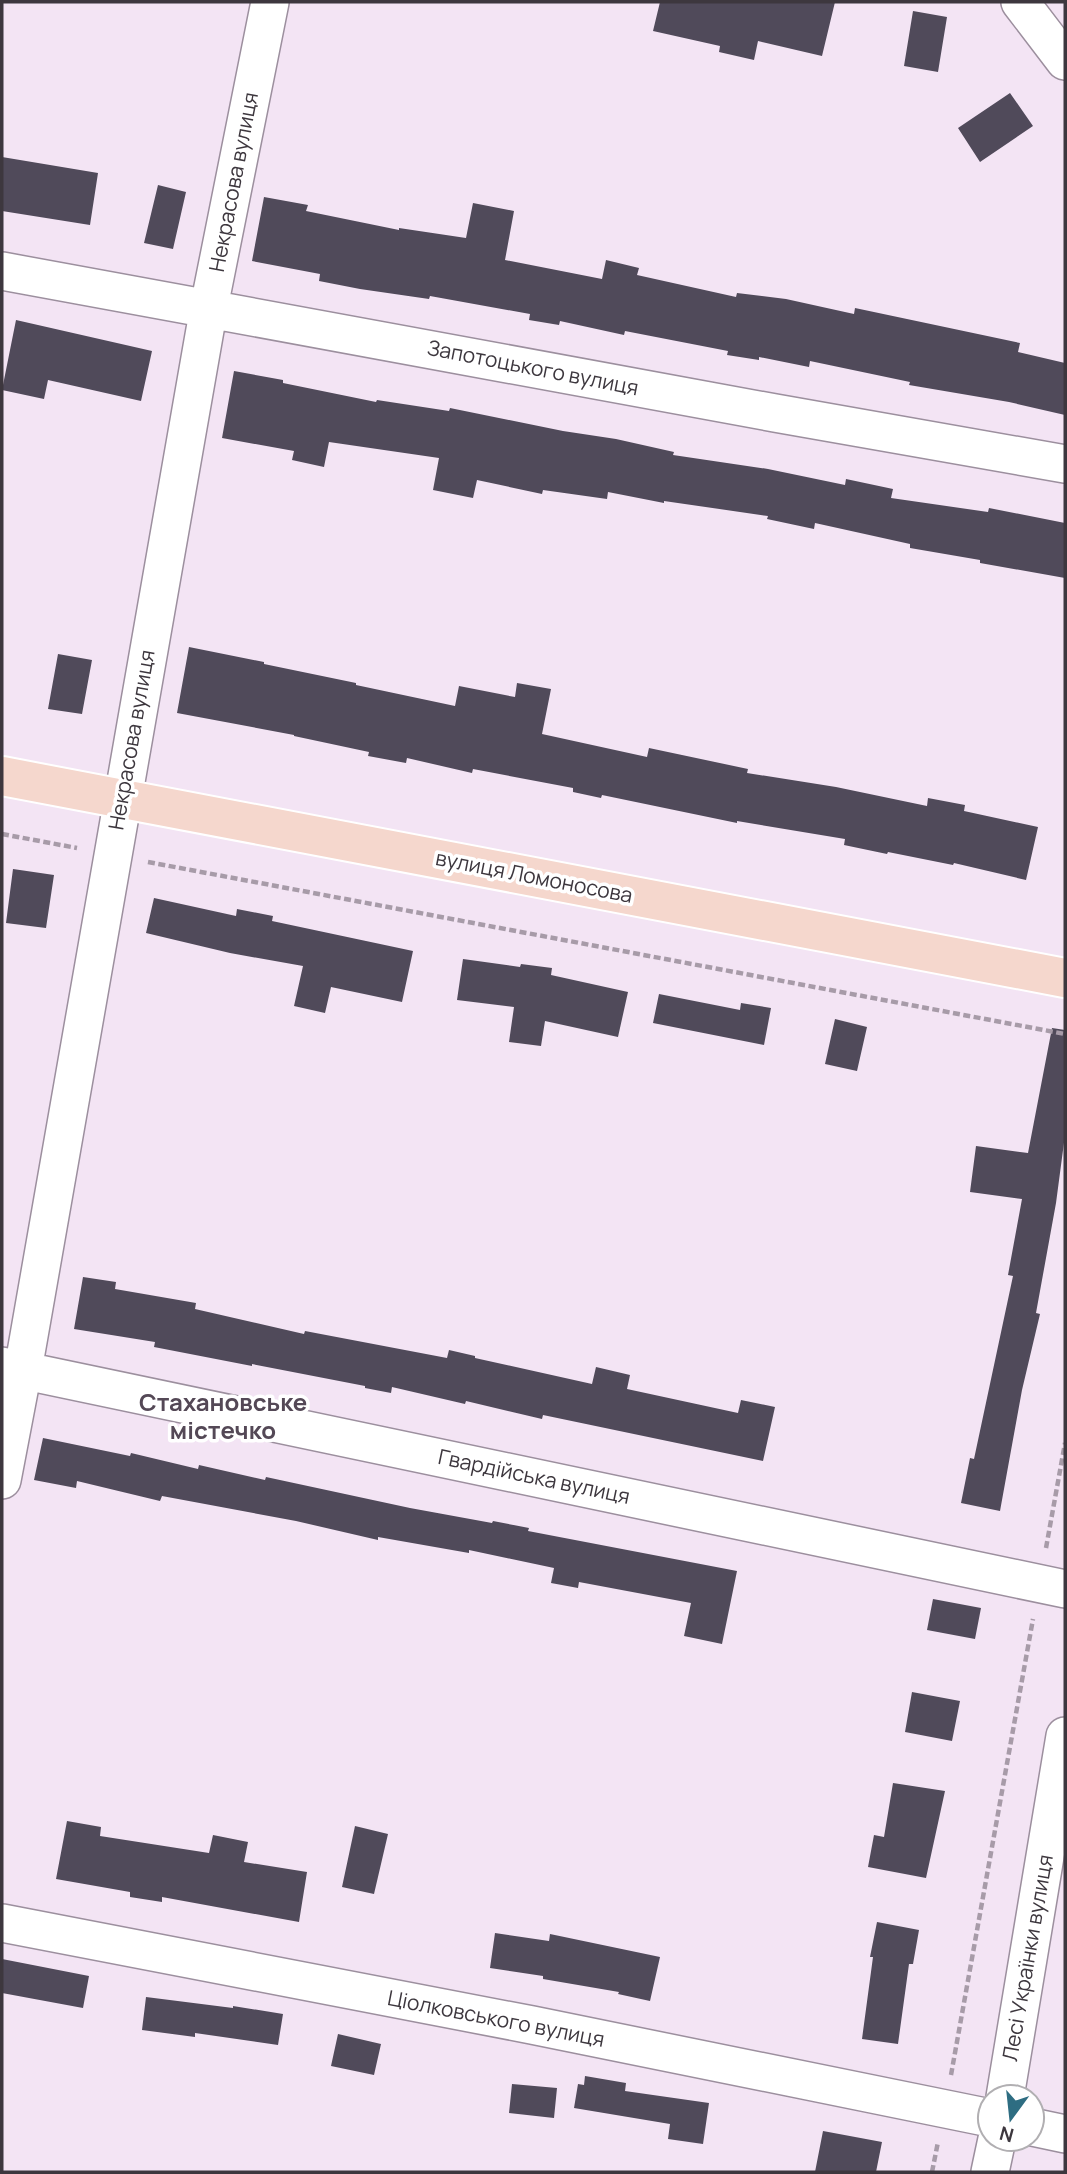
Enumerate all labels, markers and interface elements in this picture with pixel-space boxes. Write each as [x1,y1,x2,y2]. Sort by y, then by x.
street label: Некрасова вулиця [202,90,264,274]
street label: Запотоцького вулиця [425,333,641,401]
street label: Некрасова вулиця [101,648,161,832]
street label: вулиця Ломоносова [433,843,635,909]
district label: Стахановське містечко [139,1385,307,1446]
street label: Гвардійська вулиця [436,1442,633,1510]
street label: Лесі Українки вулиця [995,1852,1059,2063]
street label: Ціолковського вулиця [385,1983,607,2053]
north arrow [976,2083,1046,2153]
text: N [997,2120,1017,2149]

